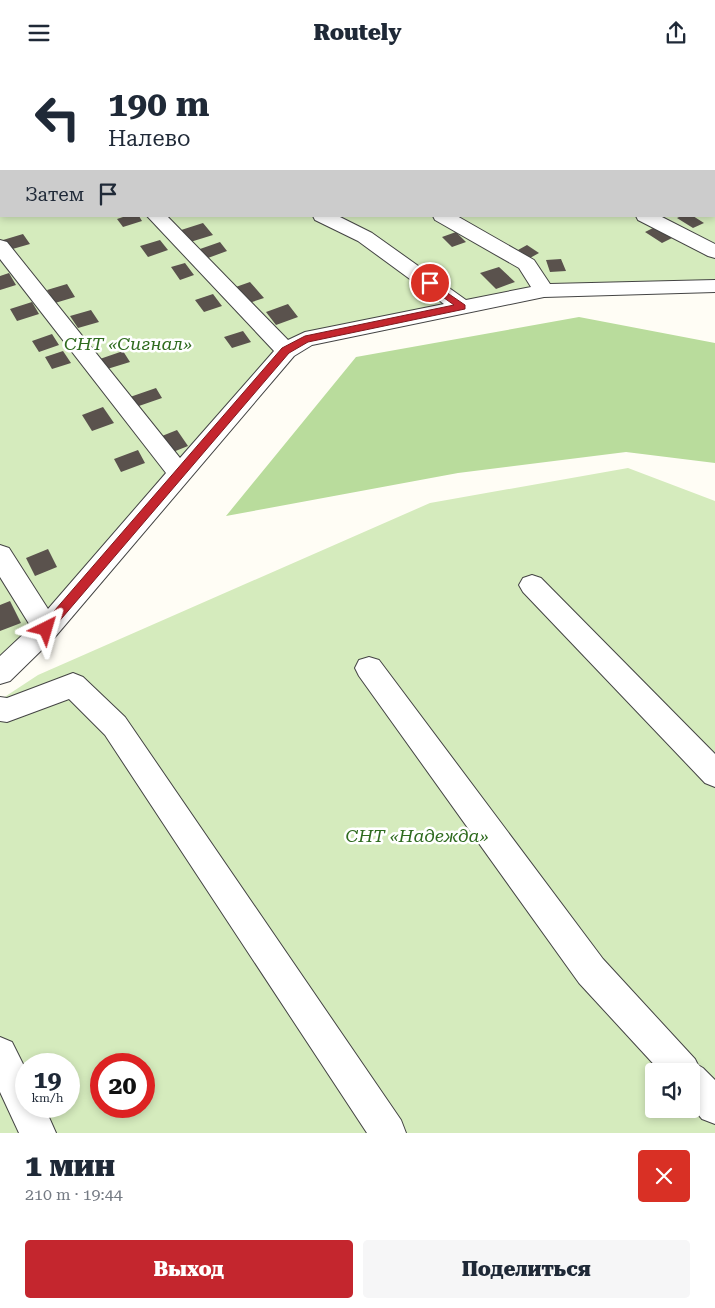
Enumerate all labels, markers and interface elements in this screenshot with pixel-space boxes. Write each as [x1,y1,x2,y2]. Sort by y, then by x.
icon: menu [25,19,53,47]
icon: share [662,19,690,47]
text: Routely [313,20,402,45]
text: 190 m [108,84,209,125]
icon: left [25,85,90,150]
text: Налево [108,126,191,151]
icon: arrive [94,180,122,208]
text: Затем [25,183,84,206]
pin [409,262,451,304]
icon: arrive [416,269,444,297]
park label: СНТ «Сигнал» [64,333,192,354]
position arrow [19,602,71,654]
park label: СНТ «Надежда» [345,825,489,846]
speed limit sign: 20 [90,1053,155,1118]
map controls [645,1063,700,1118]
button: sound [645,1063,700,1118]
text: 19 [33,1065,62,1094]
text: km/h [31,1091,64,1105]
text: 1 мин [25,1148,115,1183]
button: close [638,1150,690,1202]
text: 210 m · 19:44 [25,1185,123,1204]
button: Выход [25,1240,353,1298]
button: Поделиться [363,1240,690,1298]

